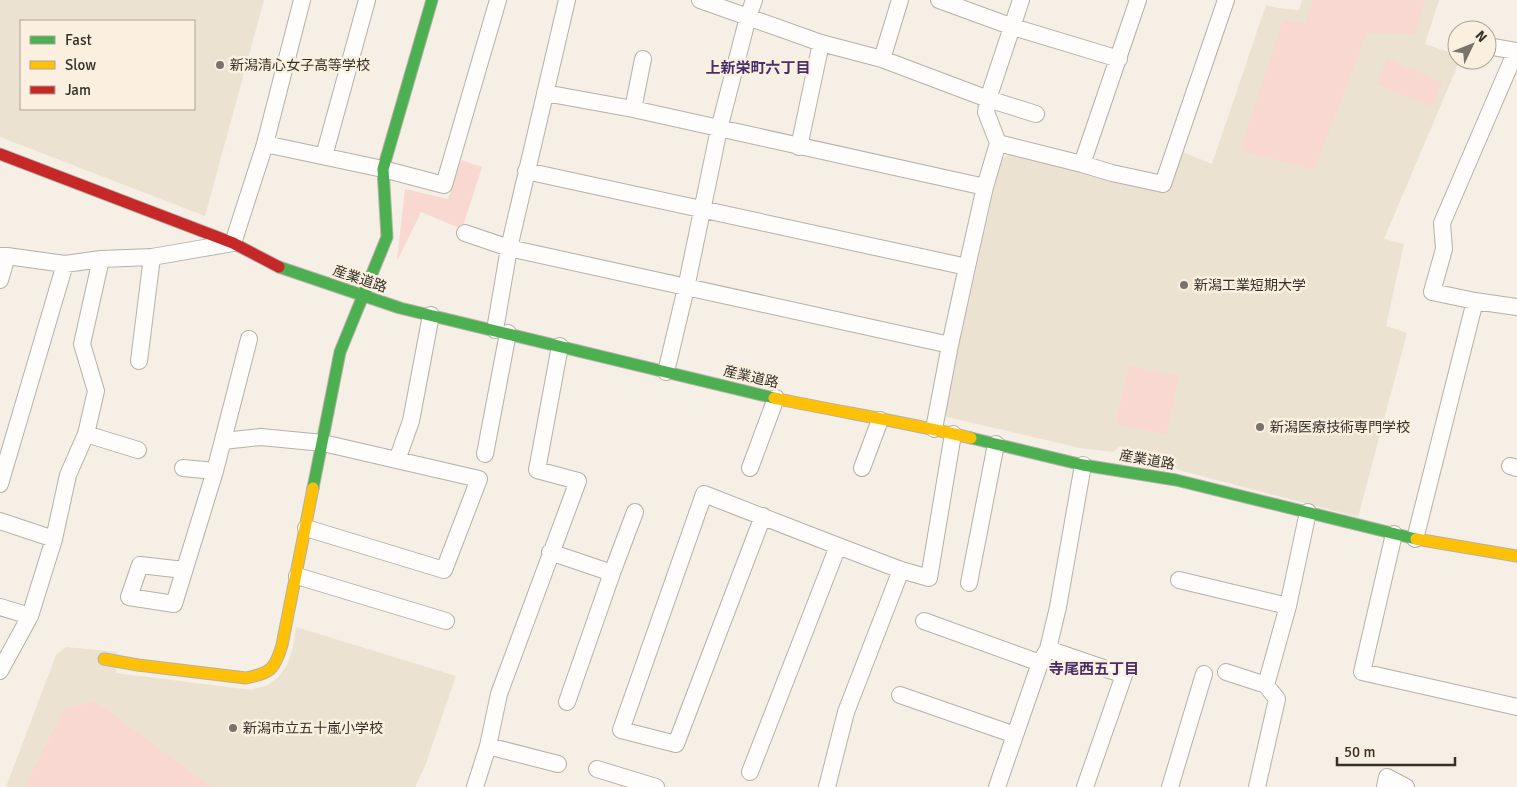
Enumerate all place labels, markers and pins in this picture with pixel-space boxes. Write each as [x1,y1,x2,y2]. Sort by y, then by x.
place label: 新潟清心女子高等学校 [230,57,370,74]
marker: 新潟清心女子高等学校 [214,59,226,71]
place label: 新潟工業短期大学 [1194,277,1306,294]
marker: 新潟工業短期大学 [1178,279,1190,291]
place label: 新潟医療技術専門学校 [1270,419,1410,436]
marker: 新潟医療技術専門学校 [1254,421,1266,433]
place label: 新潟市立五十嵐小学校 [243,720,383,737]
marker: 新潟市立五十嵐小学校 [227,722,239,734]

